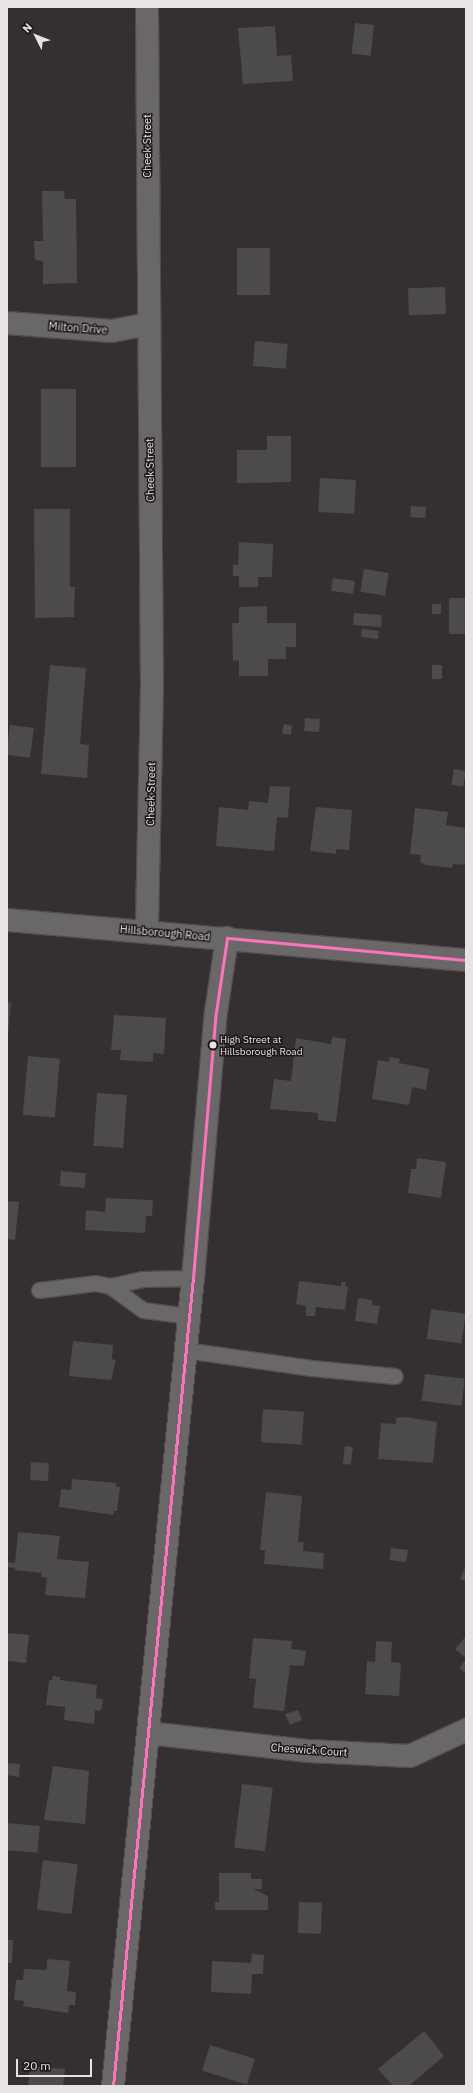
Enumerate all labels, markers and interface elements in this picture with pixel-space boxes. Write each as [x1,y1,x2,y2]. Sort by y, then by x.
north arrow [16,16,56,56]
text: N [19,20,35,36]
street label: Cheek Street [140,114,154,178]
street label: Milton Drive [48,319,108,337]
street label: Cheek Street [143,438,157,502]
street label: Cheek Street [144,762,158,826]
street label: Hillsborough Road [119,922,211,944]
place label: High Street at Hillsborough Road [220,1033,302,1056]
marker: High Street at Hillsborough Road [208,1040,218,1050]
street label: Cheswick Court [270,1741,348,1759]
scale bar [18,2051,94,2077]
text: 20 m [23,2058,51,2073]

